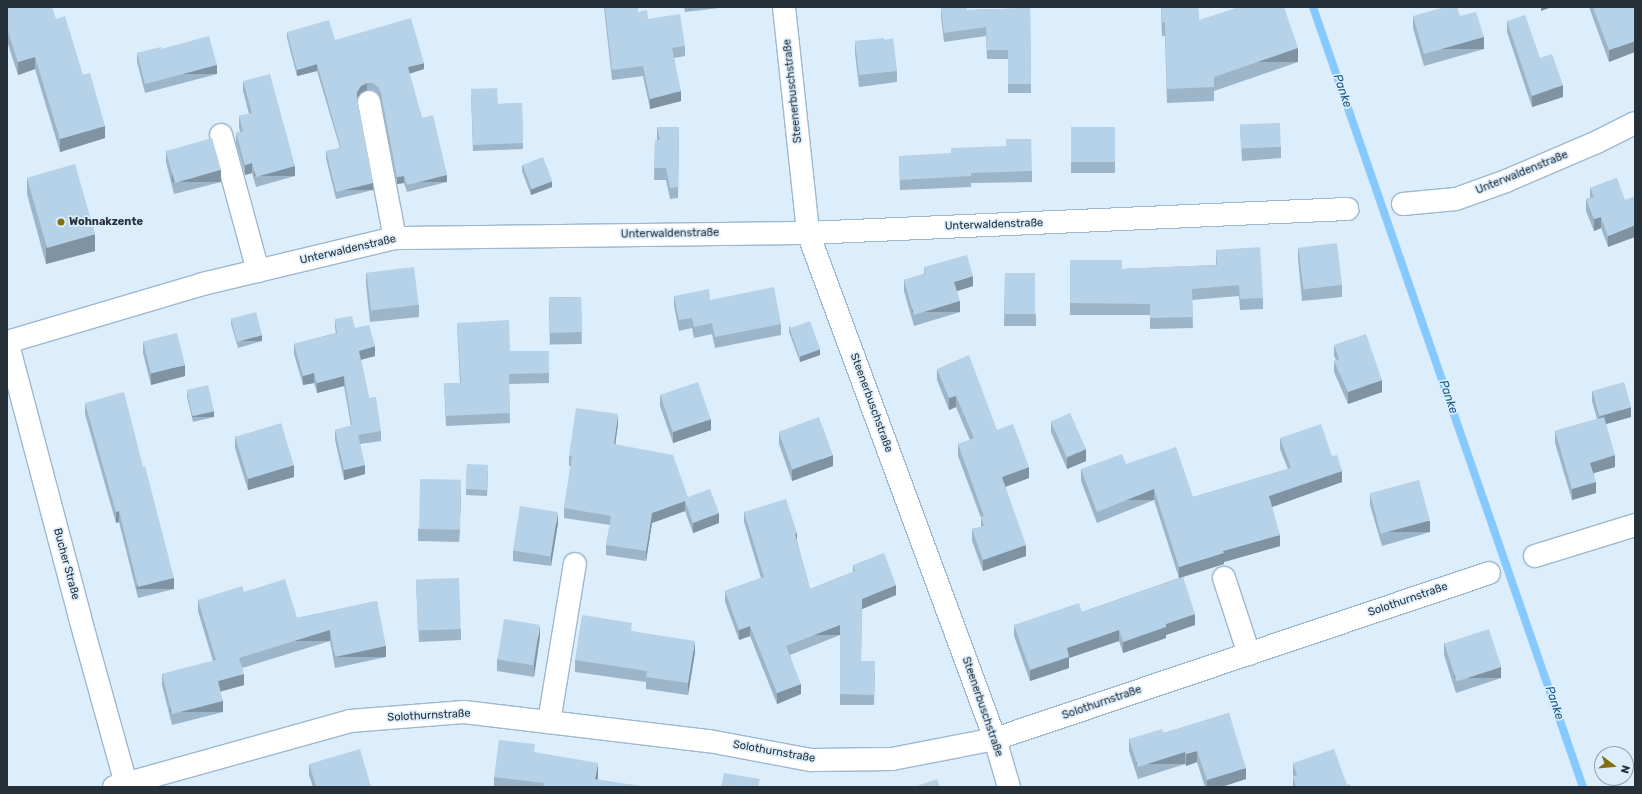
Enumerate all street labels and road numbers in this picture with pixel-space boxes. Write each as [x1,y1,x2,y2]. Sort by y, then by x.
street label: Steenerbuschstraße [781,38,805,144]
street label: Unterwaldenstraße [1474,148,1570,198]
street label: Unterwaldenstraße [945,217,1043,233]
street label: Unterwaldenstraße [621,227,719,241]
street label: Unterwaldenstraße [299,233,397,267]
street label: Steenerbuschstraße [847,352,895,454]
street label: Bucher Straße [50,527,82,601]
street label: Solothurnstraße [1366,580,1450,620]
street label: Steenerbuschstraße [959,655,1005,759]
street label: Solothurnstraße [1060,683,1144,723]
street label: Solothurnstraße [387,707,471,725]
street label: Solothurnstraße [732,738,816,766]

